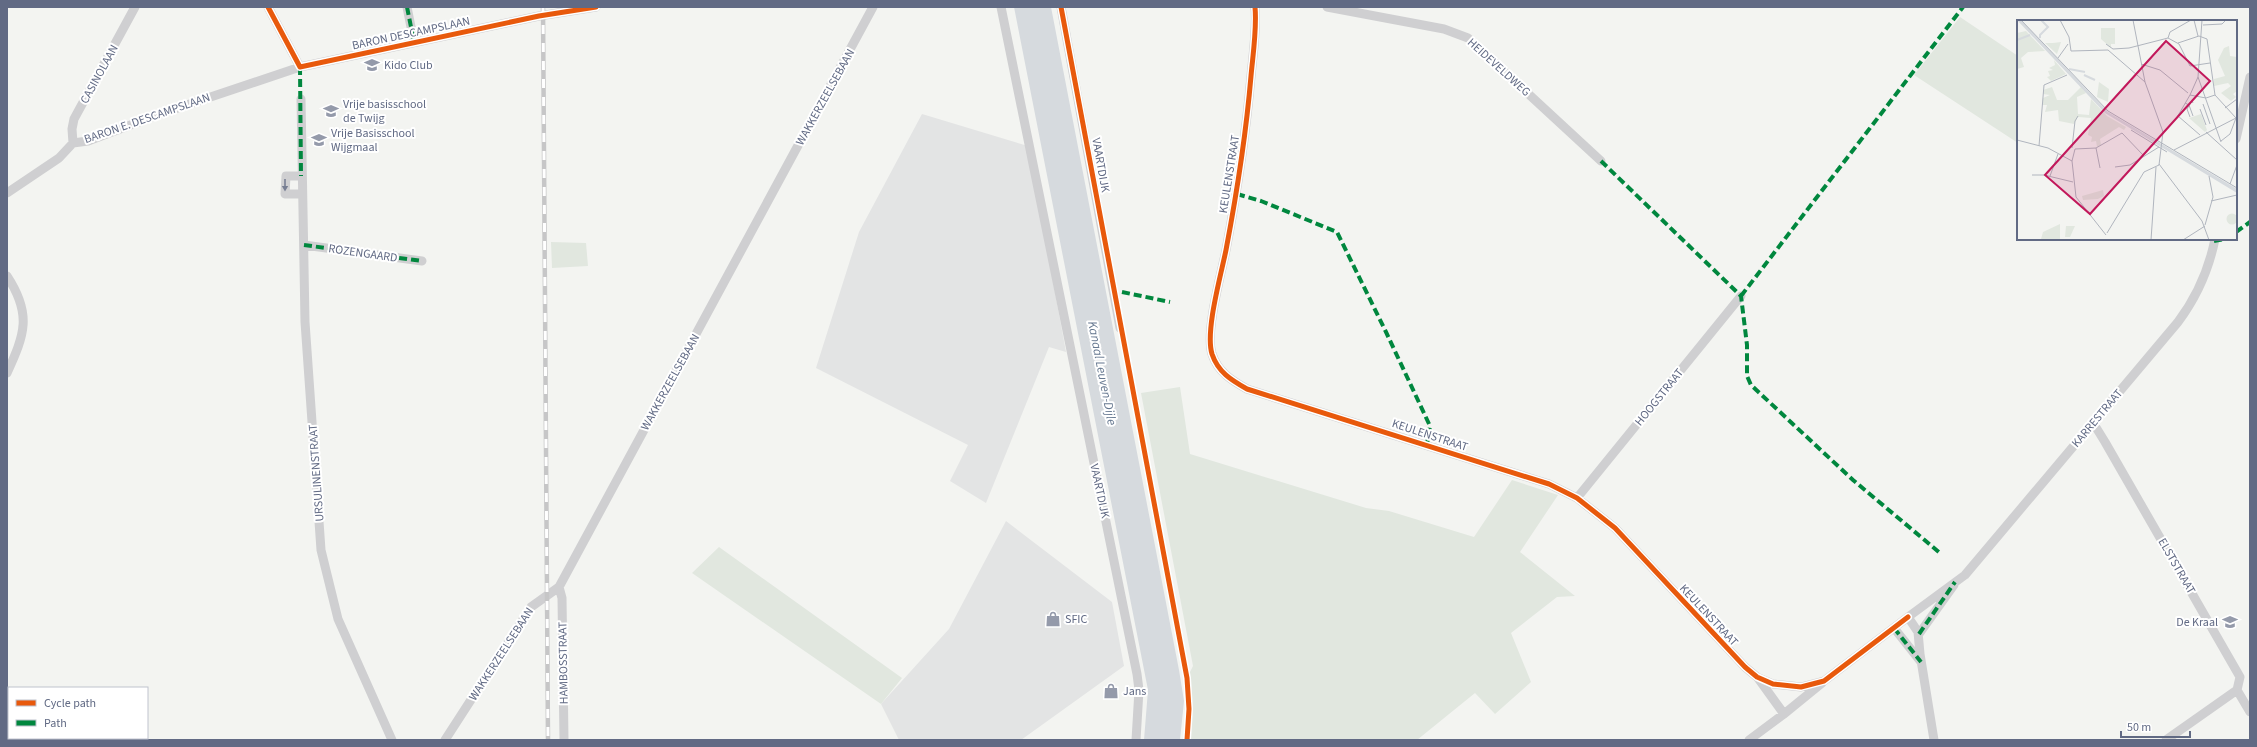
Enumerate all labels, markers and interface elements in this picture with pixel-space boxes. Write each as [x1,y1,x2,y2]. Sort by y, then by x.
street label: BARON DESCAMPSLAAN [350,13,472,54]
inset map [2017,20,2237,240]
street label: HEIDEVELDWEG [1463,34,1534,100]
street label: CASINOLAAN [76,42,123,107]
street label: WAKKERZEELSEBAAN [792,46,859,149]
school or university icon: Kido Club [363,56,381,74]
place label: Kido Club [384,57,433,74]
street label: BARON E. DESCAMPSLAAN [82,89,212,148]
place label: Vrije basisschool de Twijg [343,96,426,127]
school or university icon: Vrije basisschool de Twijg [322,102,340,120]
place label: Vrije Basisschool Wijgmaal [331,125,415,156]
school or university icon: Vrije Basisschool Wijgmaal [310,131,328,149]
street label: KEULENSTRAAT [1215,133,1244,214]
street label: VAARTDIJK [1087,136,1114,194]
one-way arrow [282,179,289,191]
street label: ROZENGAARD [327,240,399,267]
water label: Kanaal Leuven-Dijle [1083,320,1121,427]
street label: WAKKERZEELSEBAAN [637,331,704,434]
street label: HOOGSTRAAT [1631,365,1688,430]
street label: KARRESTRAAT [2068,385,2127,451]
street label: KEULENSTRAAT [1390,415,1471,456]
street label: URSULINENSTRAAT [305,423,328,522]
street label: VAARTDIJK [1085,462,1114,520]
street label: ELSTSTRAAT [2154,535,2200,598]
street label: KEULENSTRAAT [1675,581,1742,650]
street label: WAKKERZEELSEBAAN [465,604,538,704]
shop icon: SFIC [1044,610,1062,628]
place label: SFIC [1065,611,1087,628]
school or university icon: De Kraal [2221,613,2239,631]
place label: De Kraal [2176,614,2218,631]
street label: HAMBOSSTRAAT [554,621,573,704]
shop icon: Jans [1102,682,1120,700]
place label: Jans [1123,683,1146,700]
legend [8,687,148,739]
text: Cycle path [44,695,96,712]
scale bar [2121,713,2190,739]
text: Path [44,715,67,732]
text: 50 m [2127,719,2151,736]

